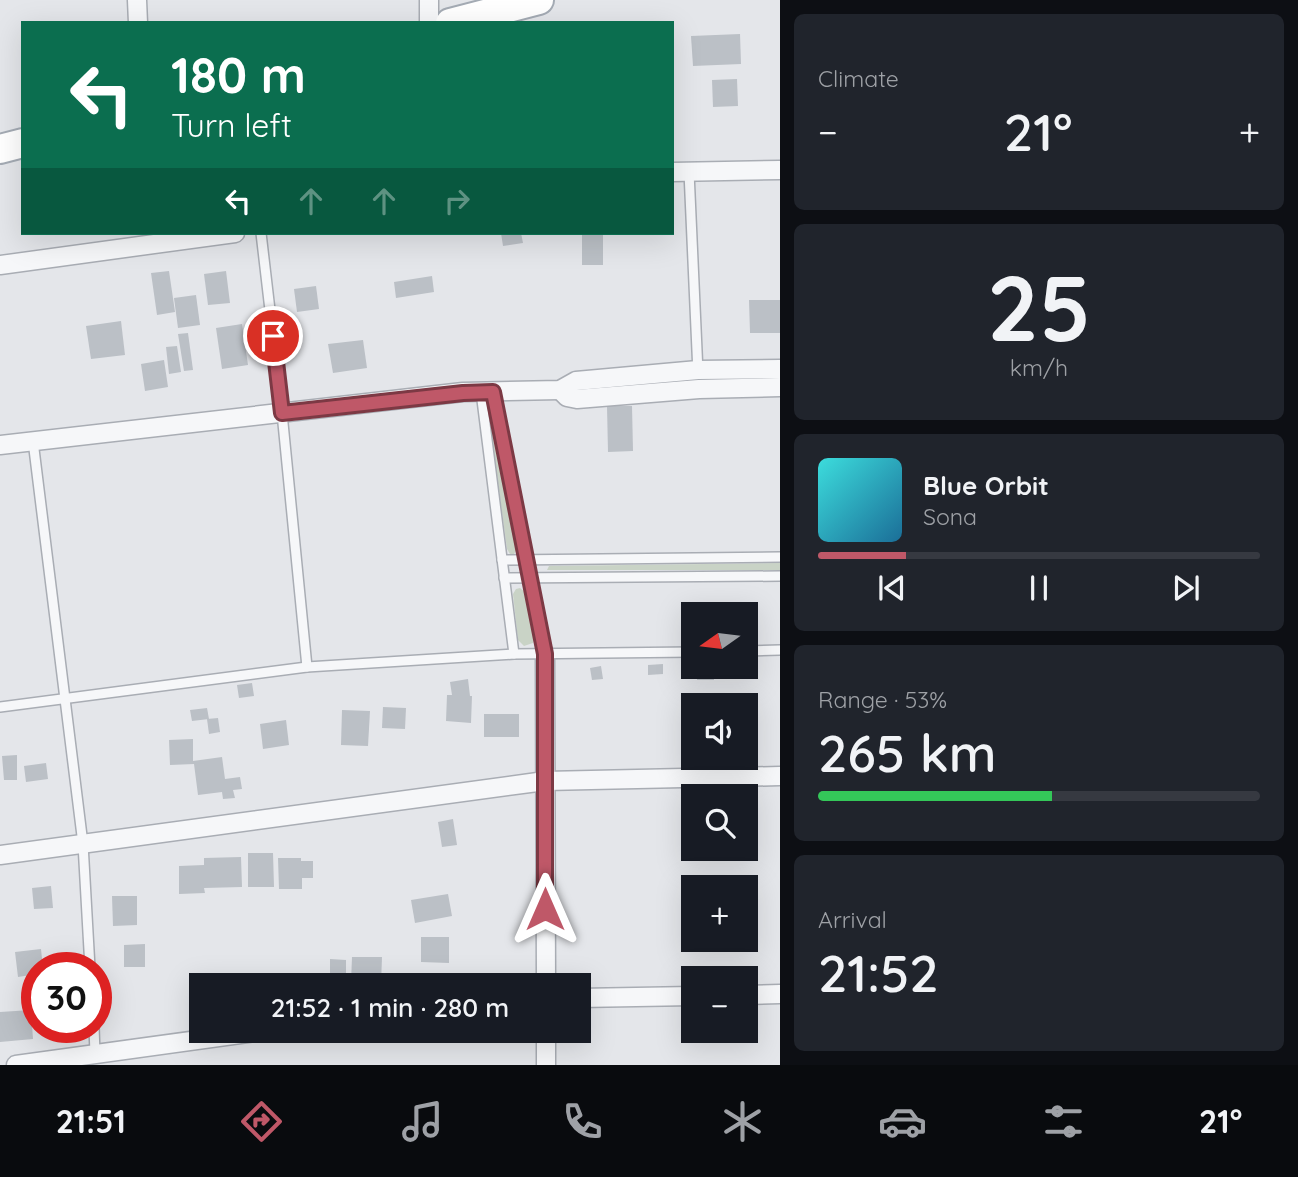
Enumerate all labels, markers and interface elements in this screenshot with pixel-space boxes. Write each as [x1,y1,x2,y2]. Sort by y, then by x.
text: 180 m [171,44,306,105]
icon: left [56,49,147,140]
text: Climate [818,64,899,93]
text: 21° [1004,99,1072,164]
text: Turn left [171,105,292,145]
text: − [818,108,838,156]
text: + [1239,108,1260,156]
icon: left [219,182,257,220]
icon: ahead [292,182,330,220]
icon: ahead [365,182,403,220]
icon: right [438,182,476,220]
text: 25 [987,250,1091,364]
pin [243,306,303,366]
icon: arrive [254,317,292,355]
text: km/h [1010,353,1068,382]
text: Blue Orbit [923,469,1049,502]
text: Sona [923,502,977,531]
icon: previous [873,569,911,607]
icon: pause [1020,569,1058,607]
icon: next [1167,569,1205,607]
north arrow [681,602,758,679]
map controls [681,602,758,1043]
text: Range · 53% [818,685,947,714]
button: sound [681,693,758,770]
text: 265 km [818,720,997,785]
button: search [681,784,758,861]
position arrow [508,872,582,946]
button: + [681,875,758,952]
text: Arrival [818,905,887,934]
text: 21:52 [818,940,939,1005]
speed limit sign: 30 [21,952,112,1043]
button: − [681,966,758,1043]
text: 21:52 · 1 min · 280 m [271,991,509,1024]
icon: directions [237,1097,286,1146]
icon: music [398,1097,447,1146]
icon: phone [558,1097,607,1146]
icon: climate [718,1097,767,1146]
icon: car [878,1097,927,1146]
icon: filters [1039,1097,1088,1146]
text: 21:51 [56,1101,126,1141]
text: 21° [1199,1101,1242,1141]

